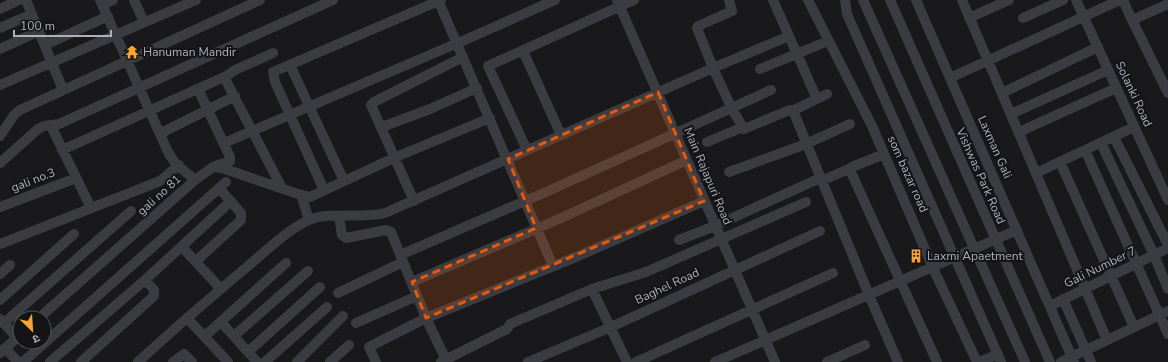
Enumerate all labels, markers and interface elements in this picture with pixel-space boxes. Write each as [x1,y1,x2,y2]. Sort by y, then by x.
scale bar [14,12,111,38]
text: 100 m [20,18,55,34]
temple icon: Hanuman Mandir [124,44,140,60]
place label: Hanuman Mandir [143,44,237,60]
street label: Solanki Road [1112,59,1156,129]
street label: Laxman Gali [974,113,1016,181]
street label: Vishwas Park Road [952,124,1009,227]
street label: Main Rajapuri Road [680,125,736,227]
street label: som bazar road [884,133,932,215]
street label: gali no.3 [9,164,57,196]
street label: gali no 81 [134,171,184,219]
street label: Gali Number 7 [1061,243,1139,291]
building icon: Laxmi Apaetment [908,248,924,264]
place label: Laxmi Apaetment [927,248,1023,264]
street label: Baghel Road [632,264,702,308]
north arrow [12,310,52,350]
text: उ [29,330,42,347]

